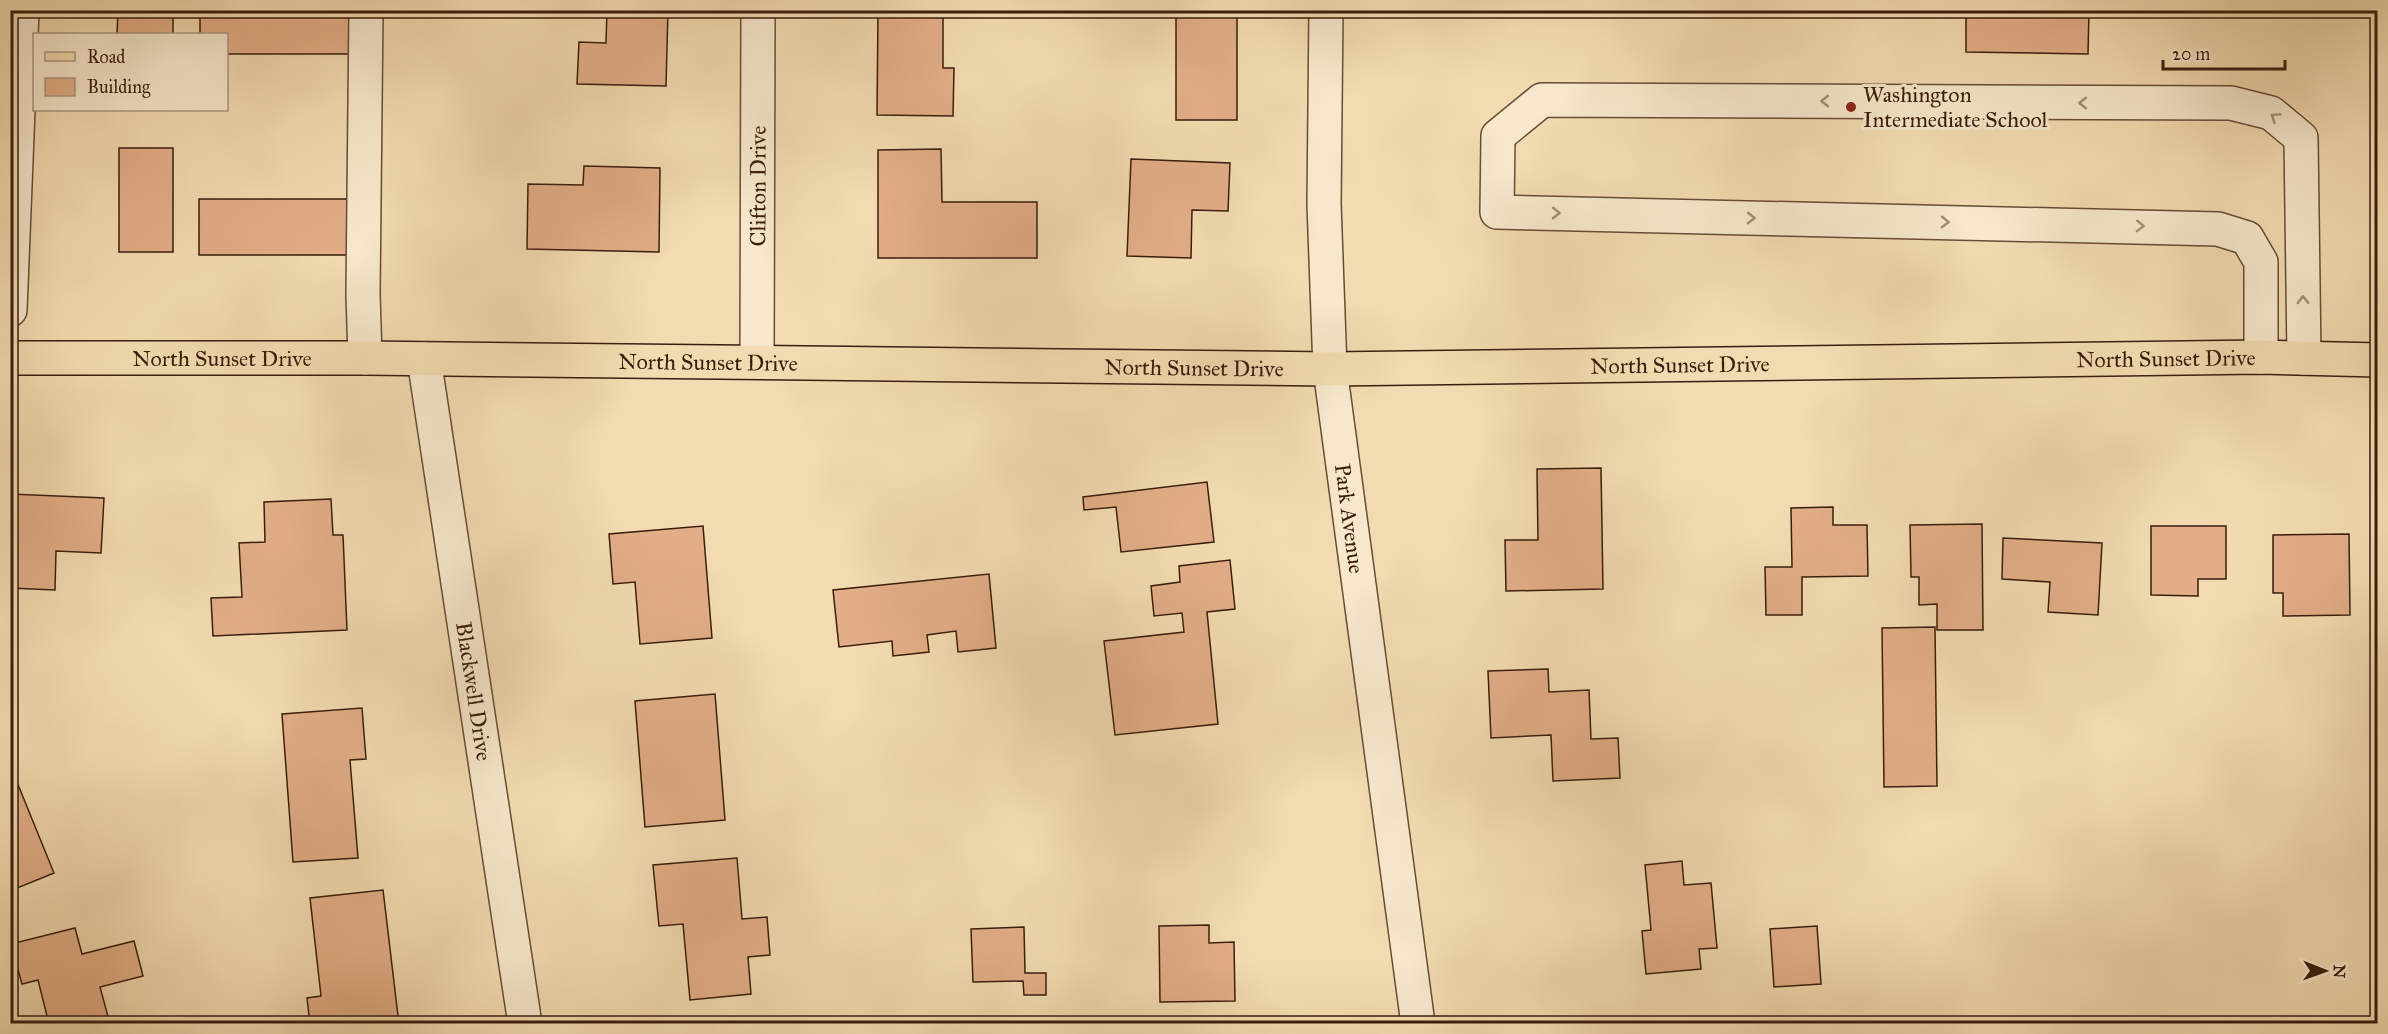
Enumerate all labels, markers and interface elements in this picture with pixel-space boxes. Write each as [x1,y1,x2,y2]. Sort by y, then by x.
legend [33,33,228,111]
scale bar [2163,33,2284,71]
text: 20 m [2172,43,2210,65]
text: Road [87,46,125,68]
text: Building [87,76,151,99]
place label: Washington Intermediate School [1863,81,2048,133]
one-way arrow [1821,95,1830,107]
one-way arrow [2079,97,2088,109]
marker: Washington Intermediate School [1844,100,1858,114]
one-way arrow [2271,114,2282,125]
street label: Clifton Drive [744,125,772,247]
one-way arrow [1551,207,1560,219]
one-way arrow [1746,212,1755,224]
one-way arrow [1941,216,1950,229]
one-way arrow [2136,220,2145,233]
one-way arrow [2297,295,2310,304]
street label: North Sunset Drive [2076,344,2256,373]
street label: North Sunset Drive [132,345,312,372]
street label: North Sunset Drive [618,348,798,377]
street label: North Sunset Drive [1590,350,1770,380]
street label: North Sunset Drive [1104,353,1284,382]
street label: Park Avenue [1329,462,1370,575]
street label: Blackwell Drive [450,620,498,763]
north arrow [2295,941,2355,1001]
text: N [2330,964,2349,979]

